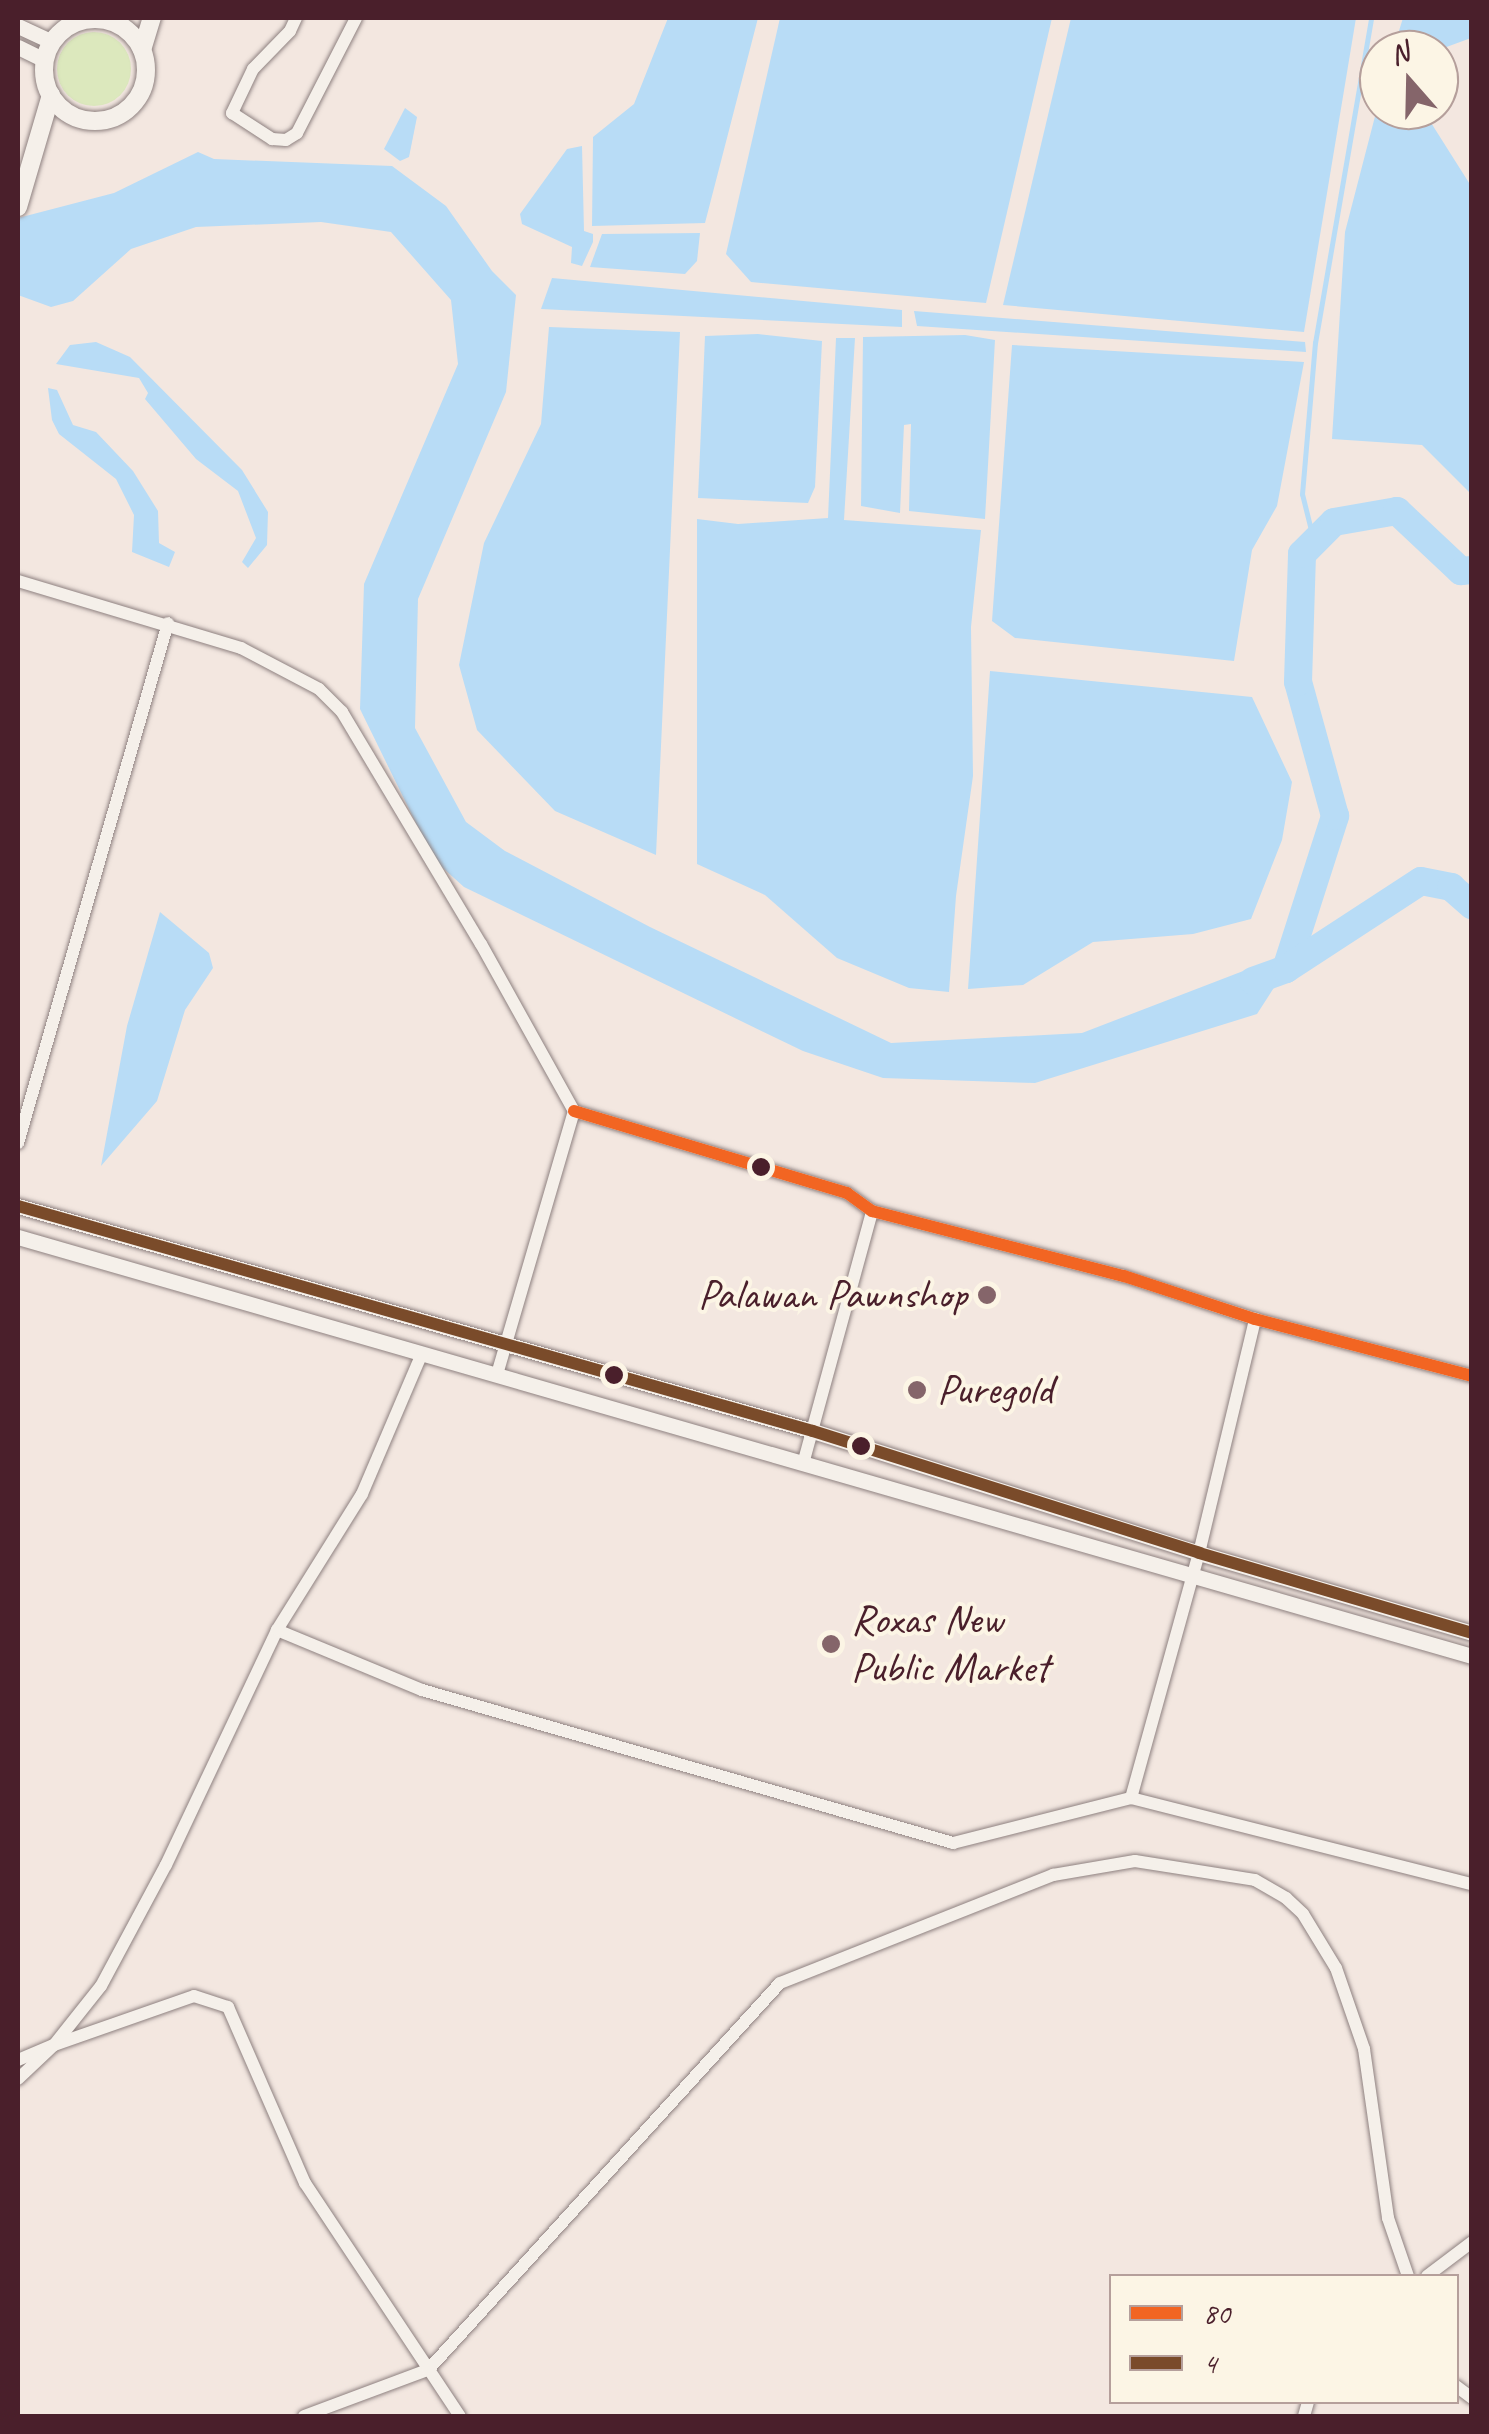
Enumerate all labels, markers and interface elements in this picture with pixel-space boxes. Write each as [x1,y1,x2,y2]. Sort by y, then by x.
north arrow [1359,30,1459,130]
text: N [1385,34,1413,73]
unlabelled marker [751,1157,771,1177]
place label: Palawan Pawnshop [698,1270,967,1320]
marker: Palawan Pawnshop [976,1284,998,1306]
unlabelled marker [604,1365,624,1385]
place label: Puregold [937,1365,1053,1415]
marker: Puregold [906,1379,928,1401]
unlabelled marker [851,1436,871,1456]
place label: Roxas New Public Market [851,1595,1050,1694]
marker: Roxas New Public Market [820,1633,842,1655]
legend [1109,2274,1459,2404]
text: 80 [1203,2294,1230,2332]
text: 4 [1203,2344,1217,2382]

